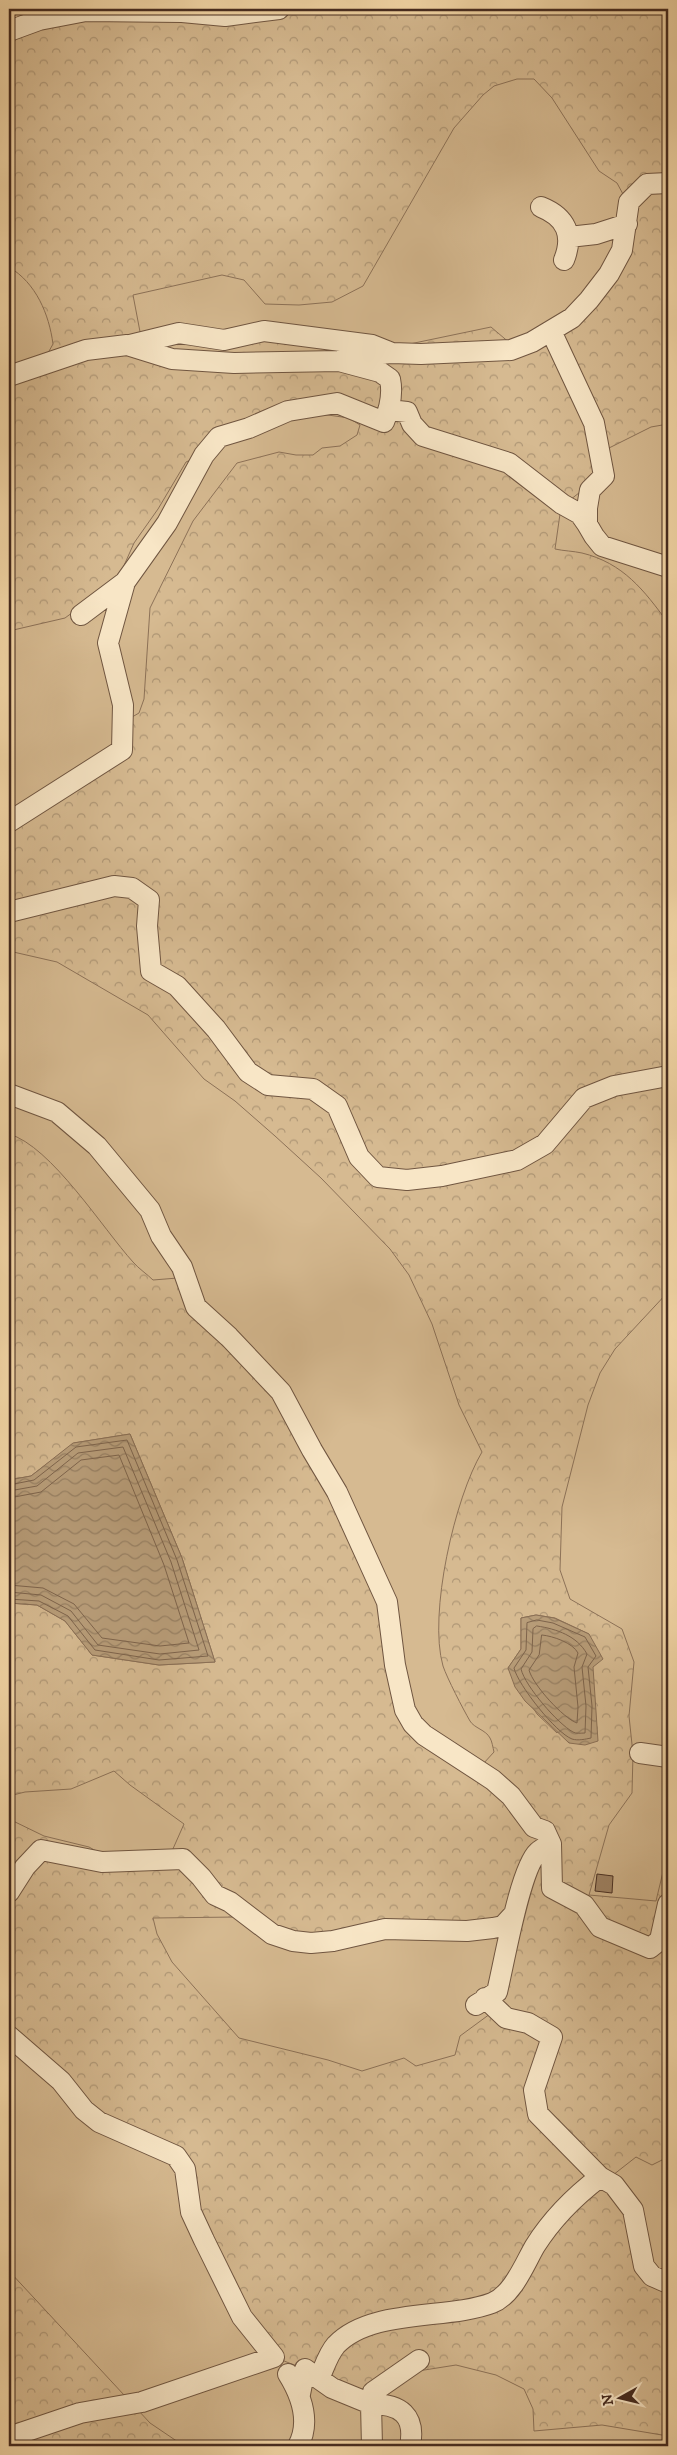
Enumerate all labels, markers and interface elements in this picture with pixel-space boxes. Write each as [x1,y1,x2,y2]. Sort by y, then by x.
north arrow [594,2372,644,2422]
text: N [598,2392,618,2407]

